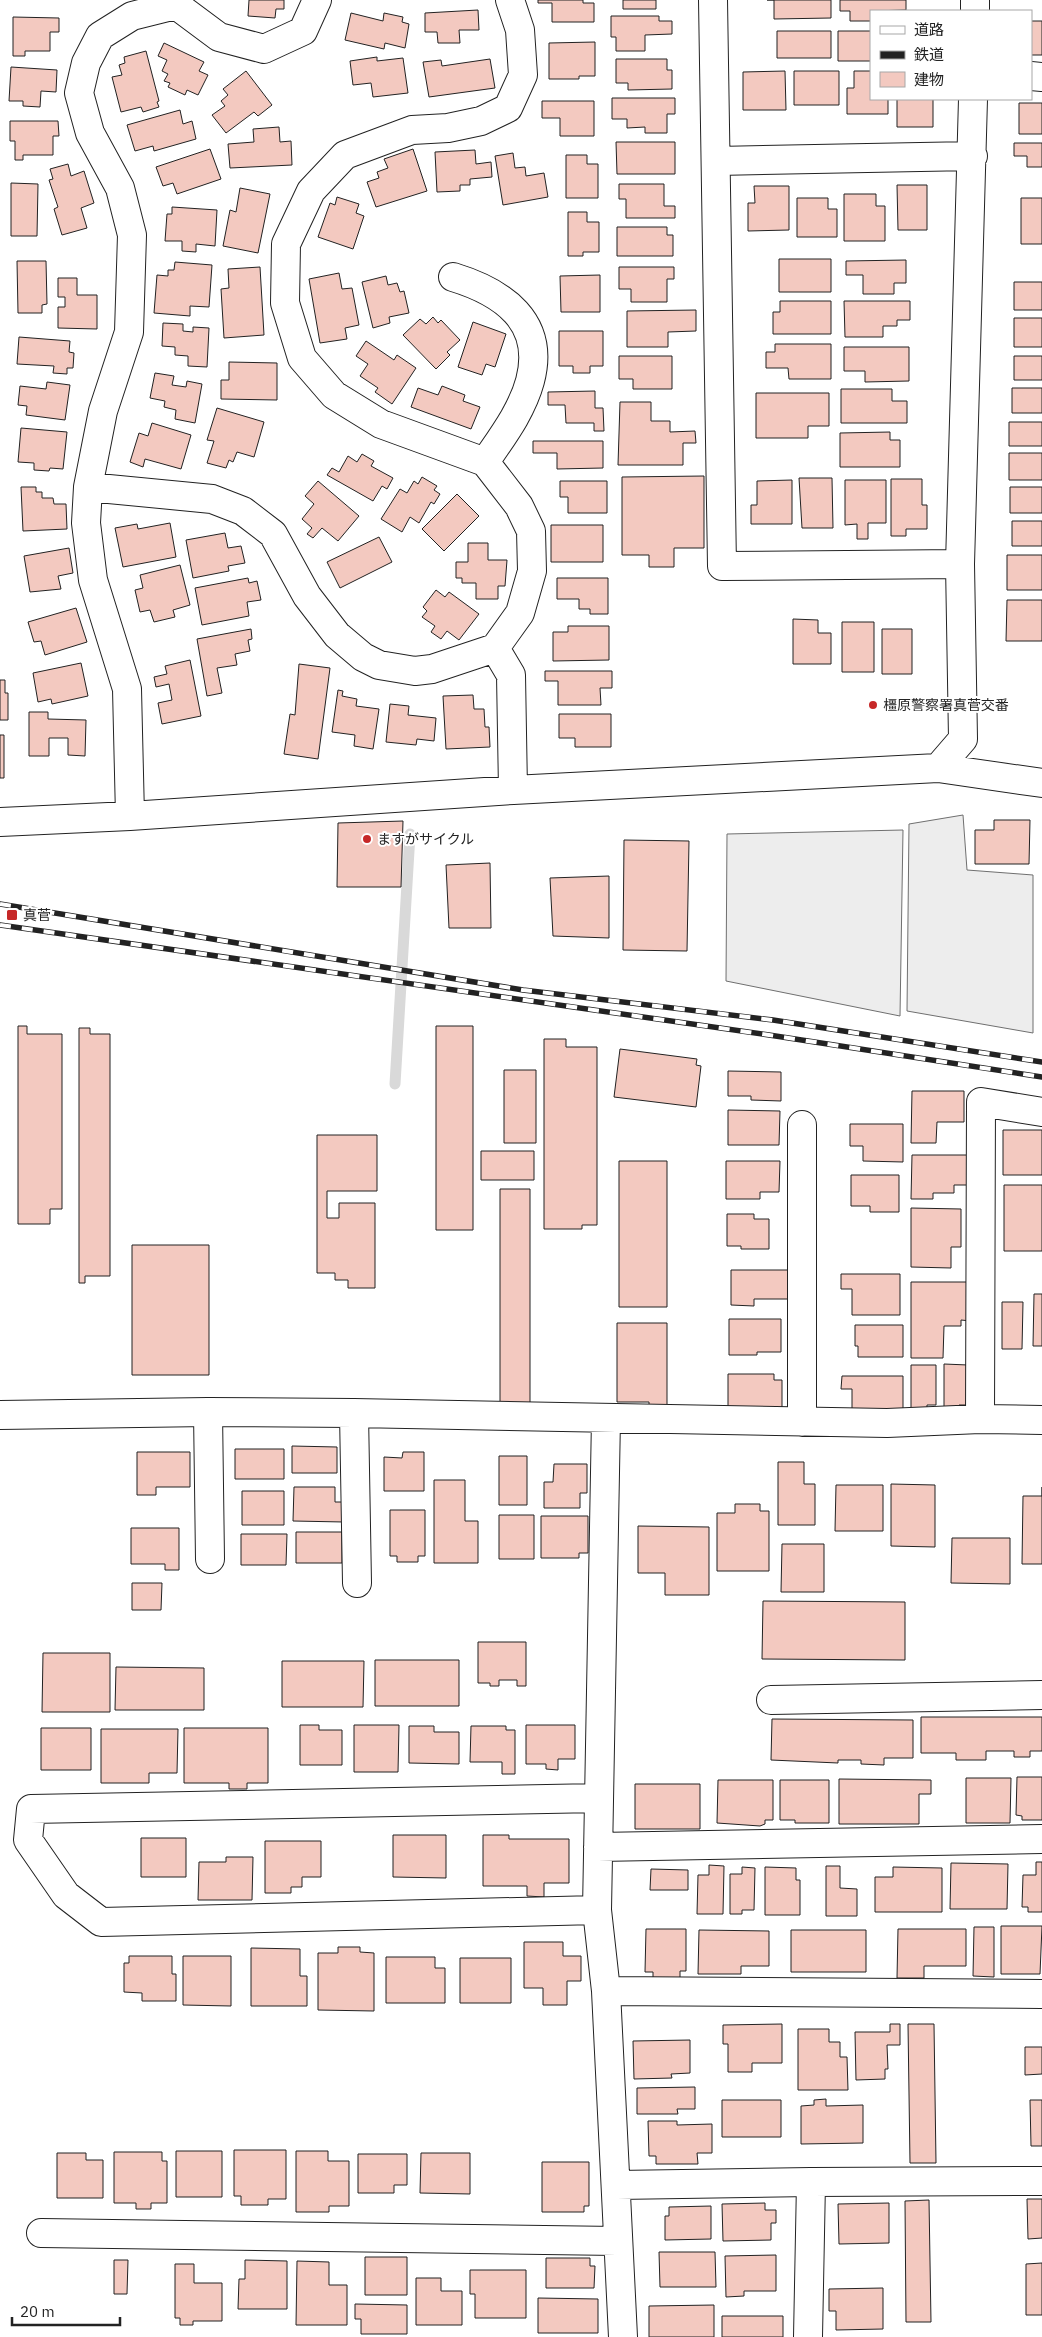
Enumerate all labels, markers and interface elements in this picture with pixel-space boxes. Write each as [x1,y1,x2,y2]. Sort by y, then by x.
legend [870,10,1032,100]
text: 道路 [914,20,944,39]
text: 鉄道 [914,45,944,64]
text: 建物 [914,70,944,89]
place label: 橿原警察署真菅交番 [883,696,1009,714]
marker: 橿原警察署真菅交番 [867,699,879,711]
place label: ますがサイクル [377,830,474,848]
marker: ますがサイクル [361,833,373,845]
place label: 真菅 [23,906,51,924]
marker: 真菅 [5,908,19,922]
scale bar [12,2294,120,2326]
text: 20 m [20,2302,55,2321]

